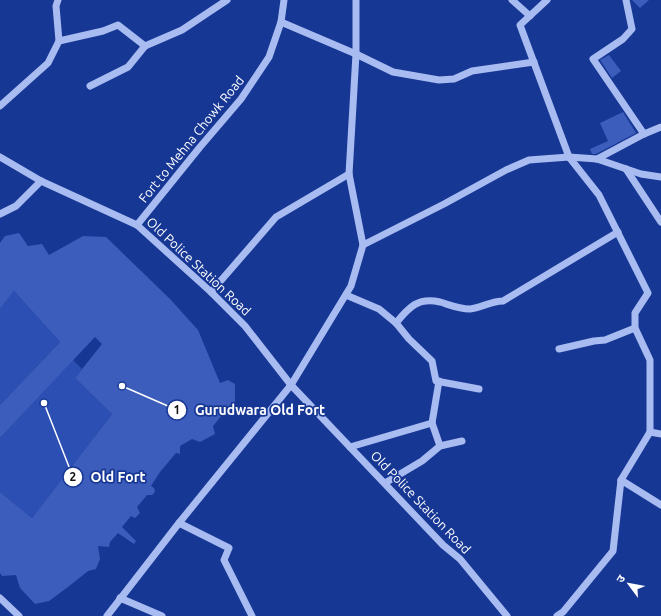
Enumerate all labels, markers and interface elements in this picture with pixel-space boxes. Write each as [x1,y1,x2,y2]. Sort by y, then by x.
street label: Fort to Mehna Chowk Road [136,73,246,205]
street label: Old Police Station Road [144,214,254,318]
callout: Gurudwara Old Fort [167,397,333,423]
text: Gurudwara Old Fort [195,402,325,418]
text: 1 [174,403,180,416]
street label: Old Police Station Road [368,448,474,556]
callout: Old Fort [63,464,154,490]
text: Old Fort [91,469,145,485]
text: 2 [70,470,77,483]
north arrow [609,564,649,604]
text: उ [614,572,628,585]

